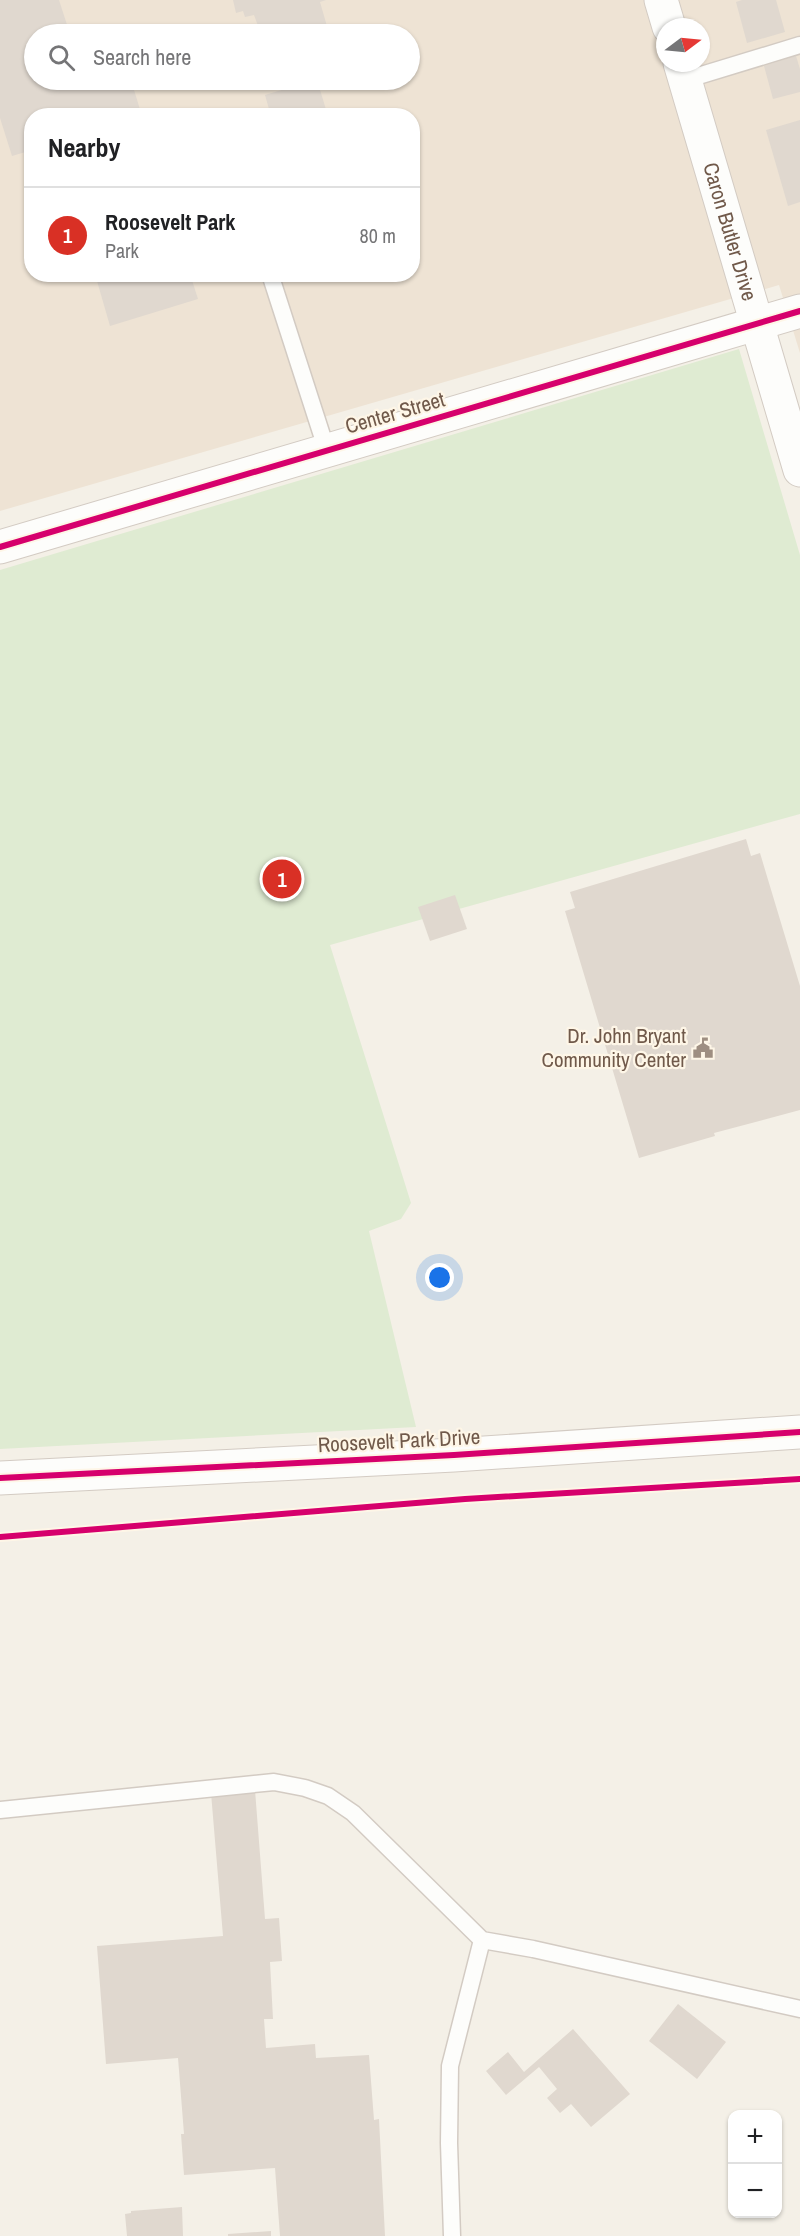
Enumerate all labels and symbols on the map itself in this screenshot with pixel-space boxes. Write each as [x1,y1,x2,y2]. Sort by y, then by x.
north arrow [656,18,710,72]
street label: Caron Butler Drive [696,159,764,304]
street label: Center Street [342,384,448,441]
pin: 1 [262,856,302,902]
place label: Dr. John Bryant Community Center [541,1021,686,1074]
public building icon: Dr. John Bryant Community Center [691,1036,715,1060]
your location [425,1263,454,1292]
street label: Roosevelt Park Drive [317,1422,481,1459]

